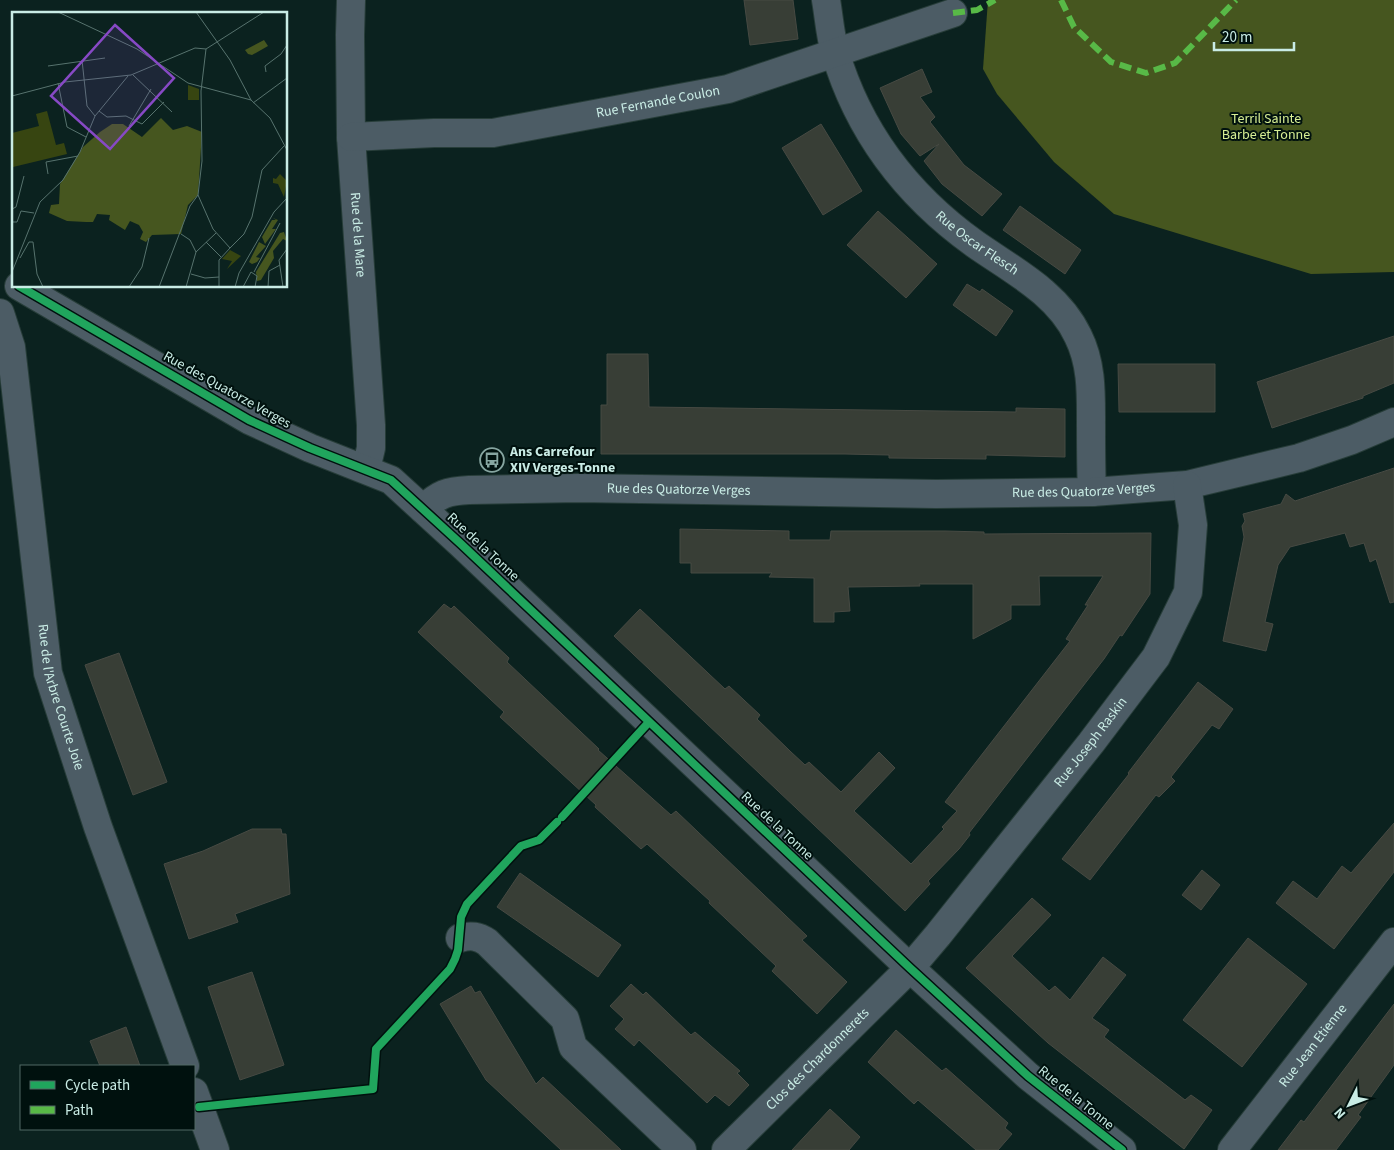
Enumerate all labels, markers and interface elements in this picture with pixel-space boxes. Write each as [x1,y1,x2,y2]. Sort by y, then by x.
inset map [12,12,288,288]
scale bar [1214,20,1294,52]
text: 20 m [1222,27,1252,48]
street label: Rue Fernande Coulon [594,81,722,124]
park label: Terril Sainte Barbe et Tonne [1222,109,1310,145]
street label: Rue de la Mare [345,192,371,278]
street label: Rue Oscar Flesch [931,206,1023,280]
street label: Rue des Quatorze Verges [159,347,295,434]
place label: Ans Carrefour XIV Verges-Tonne [509,442,615,478]
bus stop icon: Ans Carrefour XIV Verges-Tonne [479,447,505,473]
street label: Rue des Quatorze Verges [1012,477,1156,503]
street label: Rue des Quatorze Verges [607,478,751,501]
street label: Rue de la Tonne [442,508,524,586]
street label: Rue de l'Arbre Courte Joie [32,623,89,773]
street label: Rue Joseph Raskin [1049,693,1132,792]
street label: Rue de la Tonne [736,787,818,865]
street label: Rue Jean Etienne [1274,1000,1352,1092]
street label: Clos des Chardonnerets [762,1003,874,1115]
street label: Rue de la Tonne [1034,1061,1118,1135]
legend [20,1065,195,1130]
text: Cycle path [65,1075,130,1096]
north arrow [1324,1080,1374,1130]
text: Path [65,1100,93,1121]
text: N [1330,1103,1351,1123]

